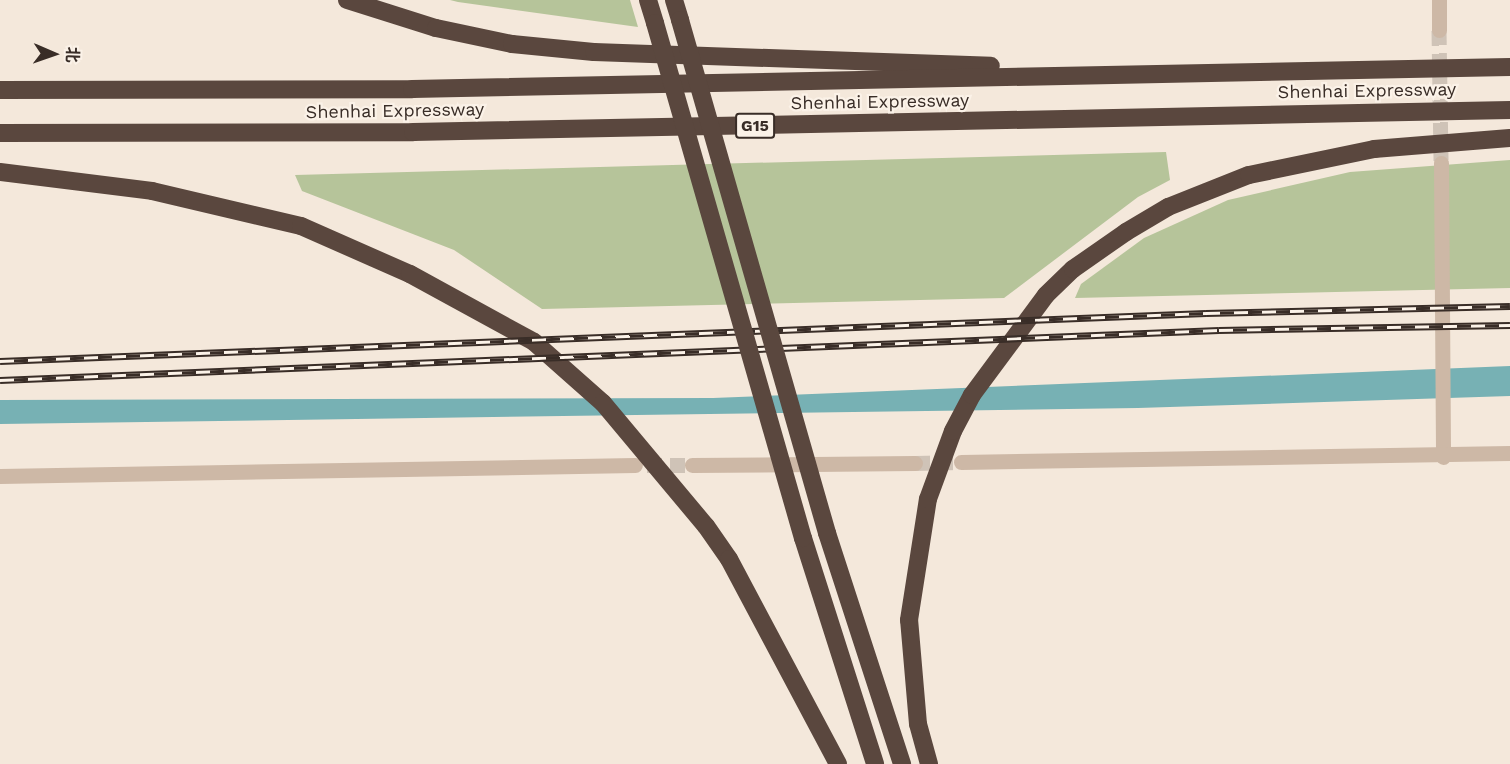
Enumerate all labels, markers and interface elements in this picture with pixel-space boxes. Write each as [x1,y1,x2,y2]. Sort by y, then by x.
north arrow [24,24,84,84]
text: 北 [63,46,82,63]
street label: Shenhai Expressway [1278,79,1456,103]
street label: Shenhai Expressway [791,90,969,114]
street label: Shenhai Expressway [306,99,484,123]
road number: G15 [734,113,776,139]

